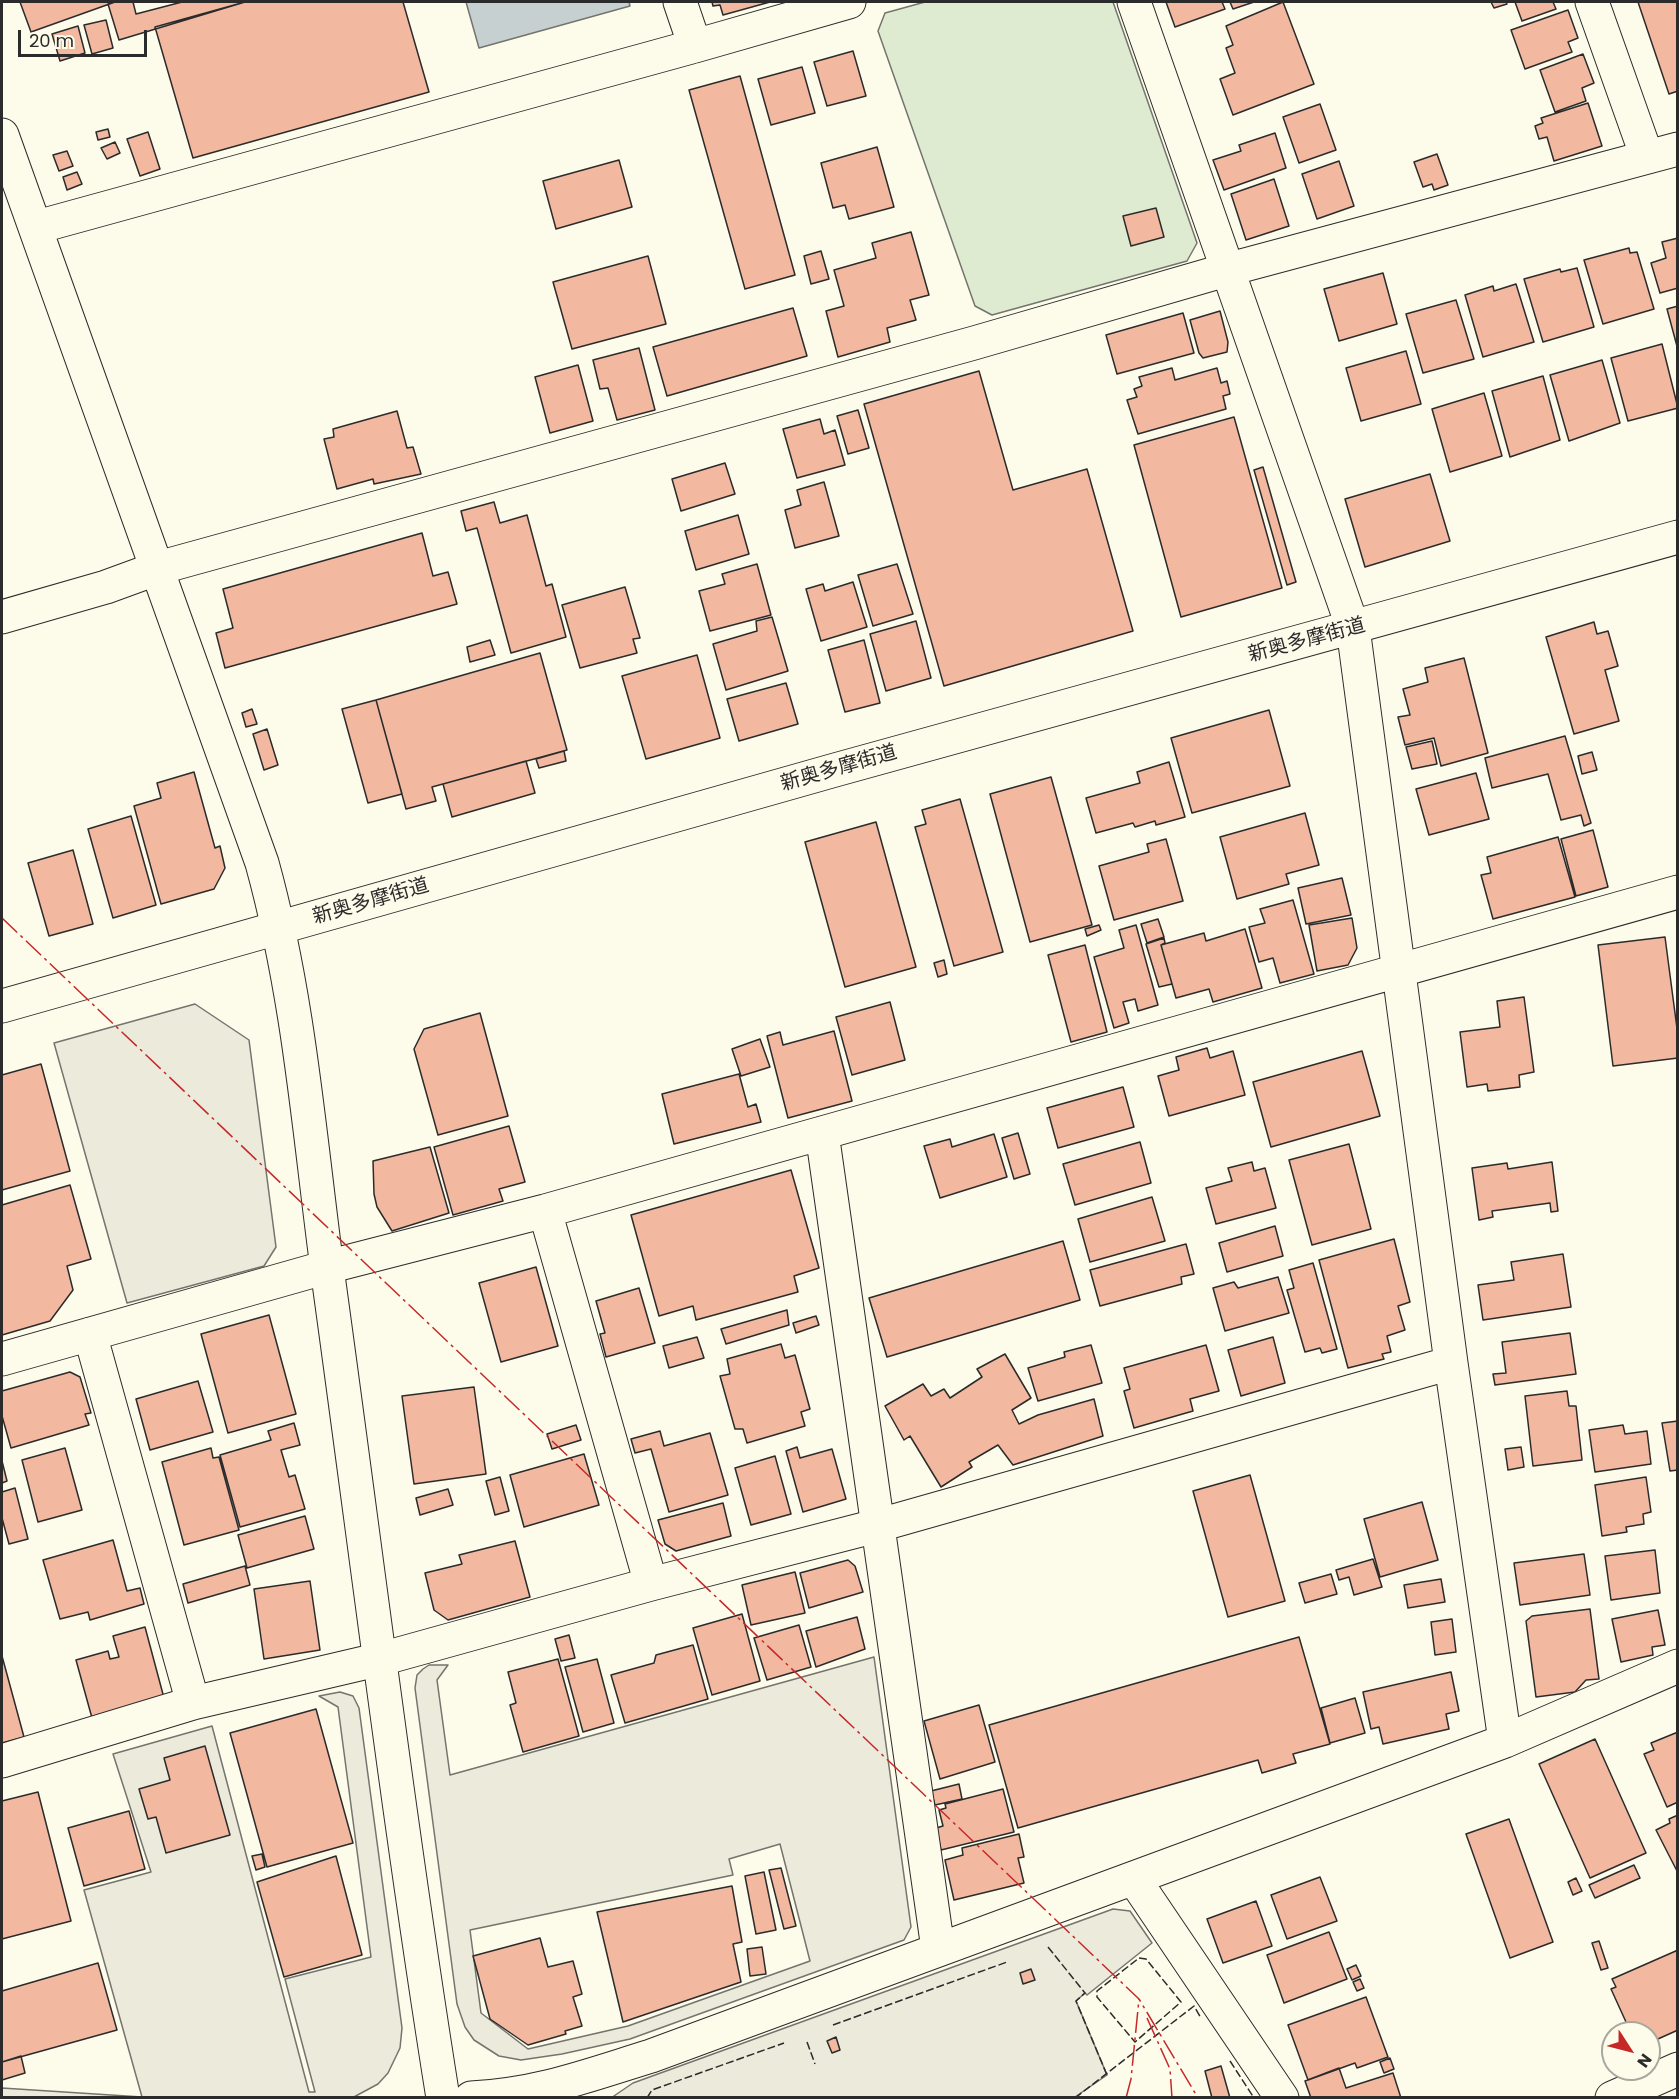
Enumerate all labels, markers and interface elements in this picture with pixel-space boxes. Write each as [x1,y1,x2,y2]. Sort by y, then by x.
scale bar [21,18,150,56]
text: 20 m [29,28,74,53]
street label: 新奥多摩街道 [1246,614,1368,668]
street label: 新奥多摩街道 [778,741,900,797]
street label: 新奥多摩街道 [310,874,432,930]
north arrow [1601,2021,1661,2081]
text: N [1632,2049,1657,2072]

